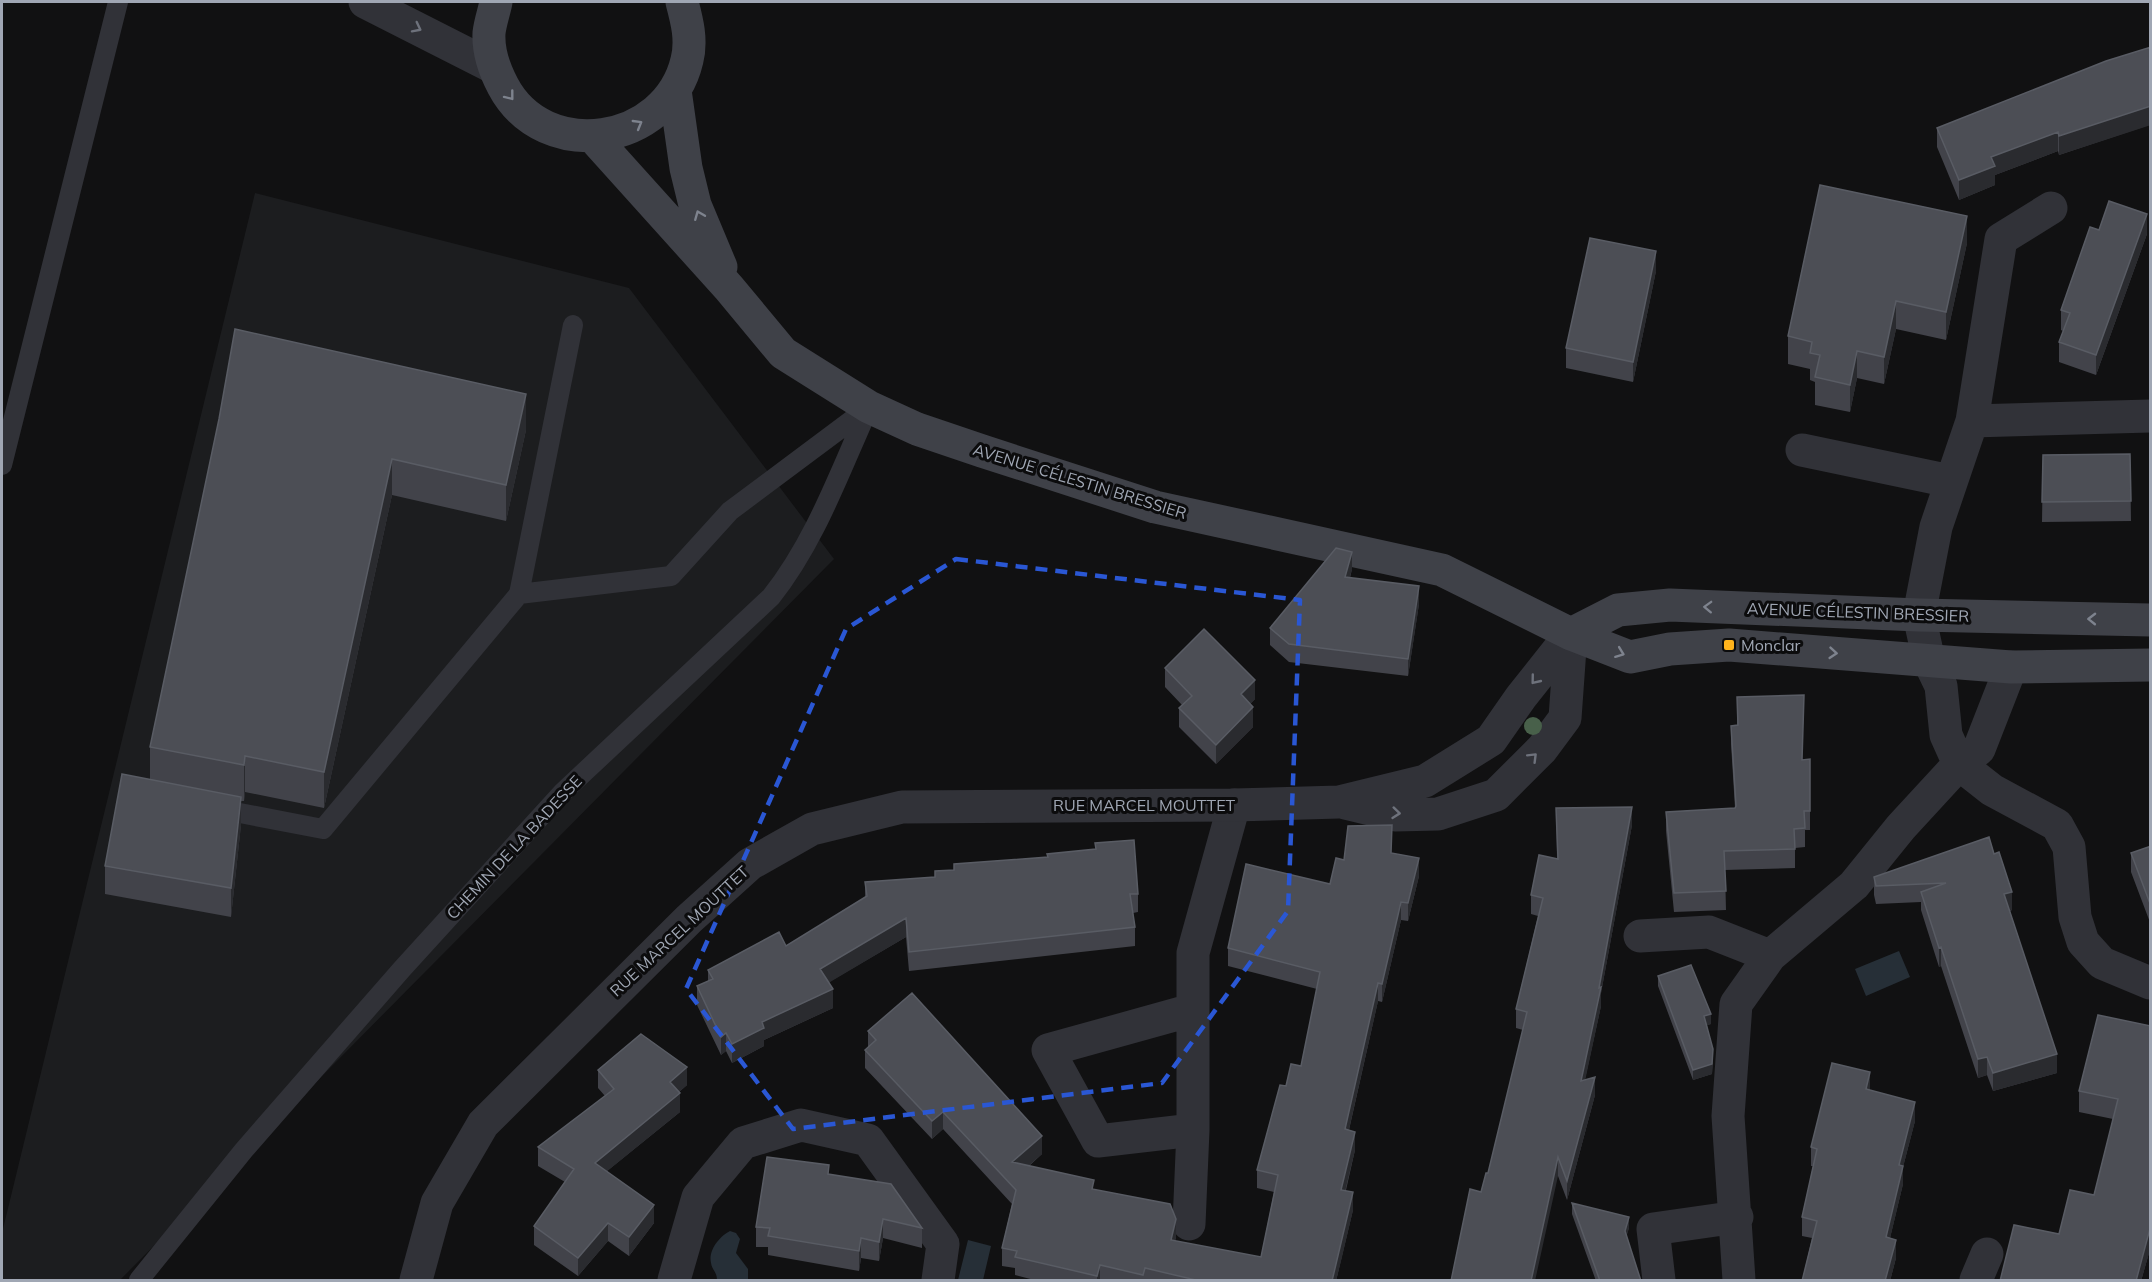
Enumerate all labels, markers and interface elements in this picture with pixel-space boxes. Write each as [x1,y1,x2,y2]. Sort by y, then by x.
one-way arrow [411,21,422,32]
one-way arrow [503,89,514,100]
one-way arrow [631,119,642,131]
one-way arrow [694,210,706,221]
street label: AVENUE CÉLESTIN BRESSIER [971,439,1189,523]
street label: AVENUE CÉLESTIN BRESSIER [1747,598,1969,626]
one-way arrow [1704,600,1713,613]
one-way arrow [2088,613,2097,625]
place label: Monclar [1741,635,1801,655]
marker: Monclar [1722,638,1736,652]
one-way arrow [1613,646,1624,658]
one-way arrow [1828,647,1837,660]
one-way arrow [1531,673,1542,684]
one-way arrow [1526,754,1537,765]
street label: CHEMIN DE LA BADESSE [442,771,586,923]
street label: RUE MARCEL MOUTTET [1053,795,1235,815]
one-way arrow [1391,806,1400,819]
street label: RUE MARCEL MOUTTET [606,861,753,1000]

